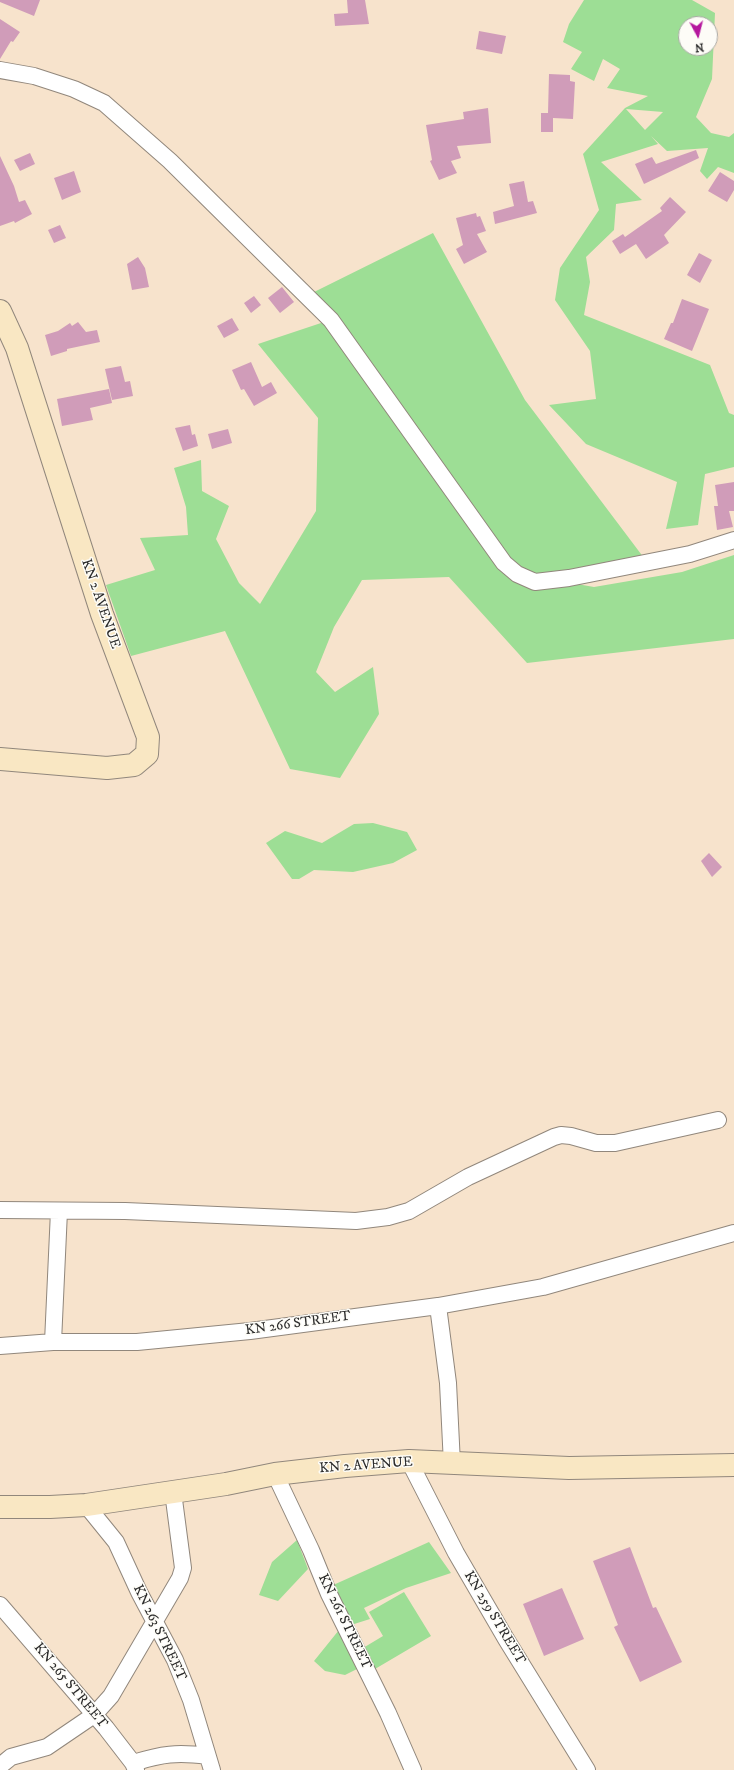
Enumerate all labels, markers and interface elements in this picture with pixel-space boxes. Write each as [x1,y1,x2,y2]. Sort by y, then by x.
north arrow [678,16,718,56]
text: N [694,39,705,54]
street label: KN 2 AVENUE [77,557,123,651]
street label: KN 266 STREET [244,1308,352,1340]
street label: KN 2 AVENUE [319,1454,413,1478]
street label: KN 259 STREET [460,1568,528,1668]
street label: KN 261 STREET [314,1571,374,1673]
street label: KN 263 STREET [129,1582,189,1684]
street label: KN 265 STREET [29,1640,111,1732]

